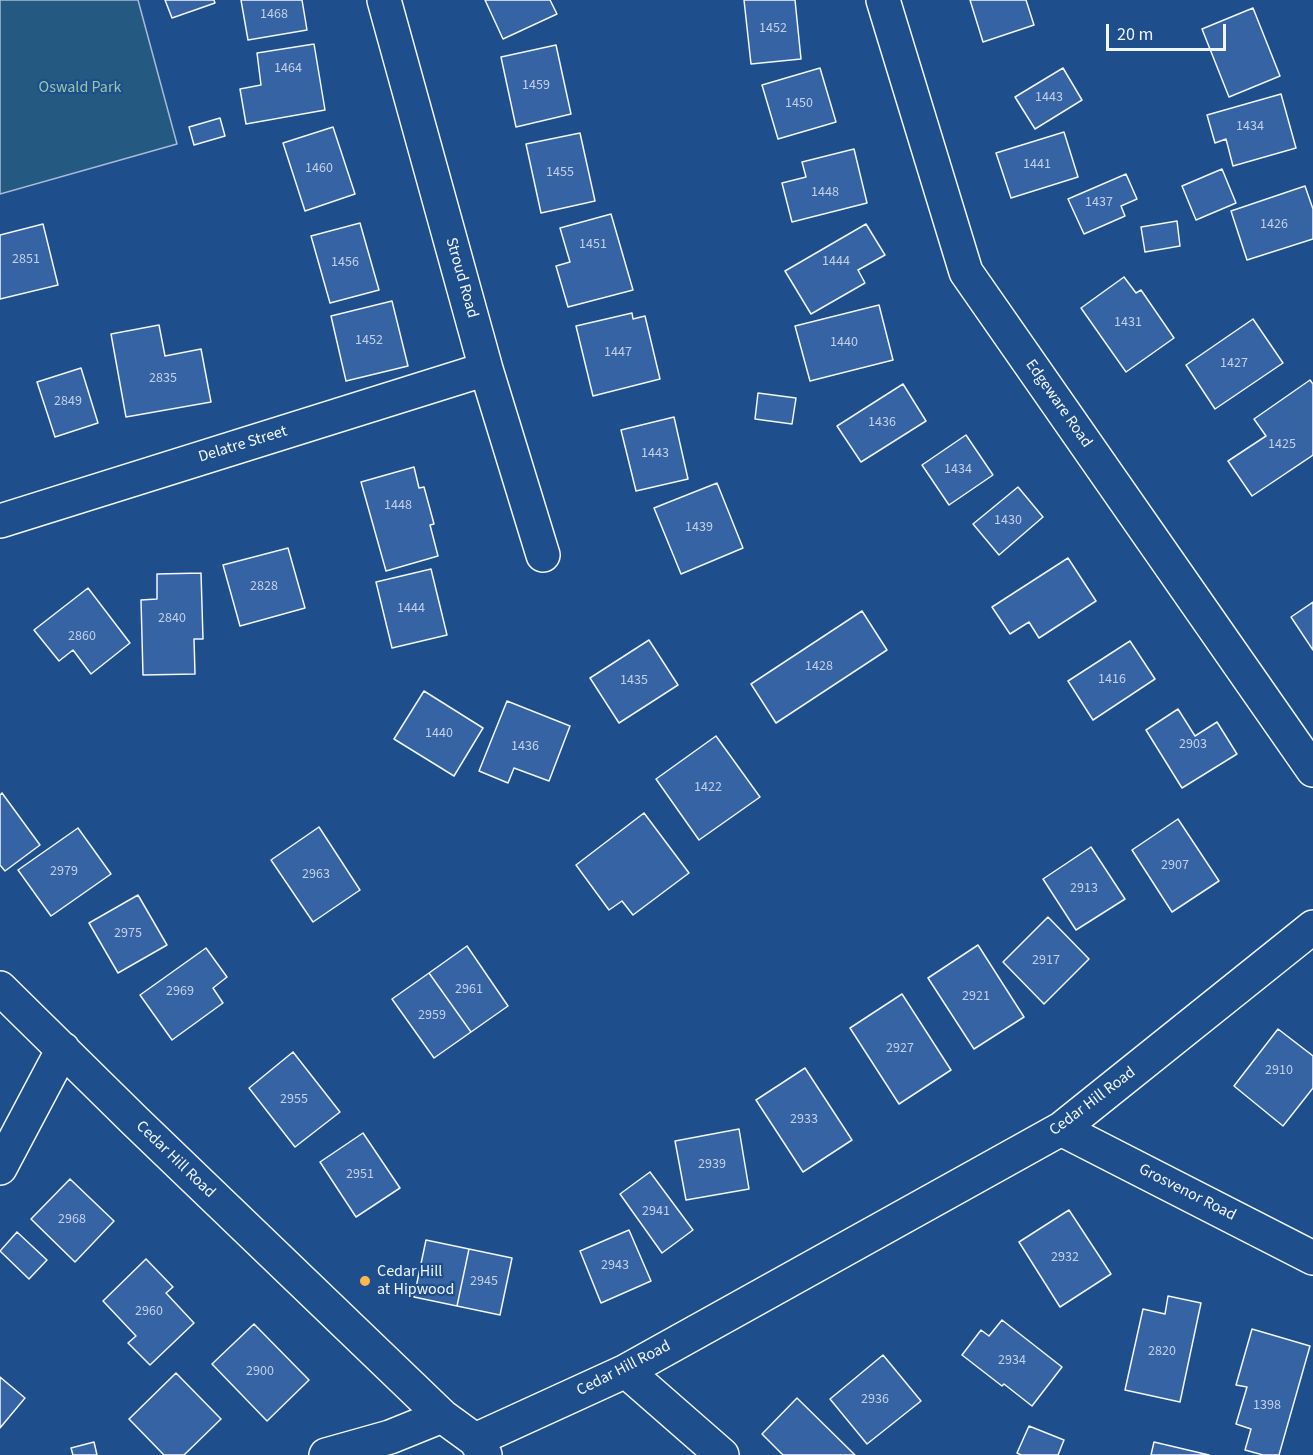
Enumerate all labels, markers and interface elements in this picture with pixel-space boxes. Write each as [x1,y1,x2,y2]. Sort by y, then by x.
house number: 1468 [260,7,288,23]
scale bar [1109,12,1229,50]
house number: 1452 [759,21,787,37]
text: 20 m [1117,22,1153,47]
house number: 1464 [274,61,302,77]
park label: Oswald Park [39,78,121,98]
house number: 1459 [522,78,550,94]
house number: 1443 [1035,90,1063,106]
house number: 1450 [785,96,813,112]
house number: 1434 [1236,119,1264,135]
house number: 1441 [1023,157,1051,173]
house number: 1460 [305,161,333,177]
house number: 1455 [546,165,574,181]
house number: 1448 [811,185,839,201]
house number: 1437 [1085,195,1113,211]
house number: 1426 [1260,217,1288,233]
street label: Stroud Road [440,236,482,320]
house number: 1451 [579,237,607,253]
house number: 2851 [12,252,40,268]
house number: 1444 [822,254,850,270]
house number: 1456 [331,255,359,271]
house number: 1431 [1114,315,1142,331]
house number: 1452 [355,333,383,349]
house number: 1440 [830,335,858,351]
house number: 1447 [604,345,632,361]
street label: Edgeware Road [1021,356,1095,452]
house number: 1427 [1220,356,1248,372]
house number: 2835 [149,371,177,387]
house number: 2849 [54,394,82,410]
house number: 1436 [868,415,896,431]
street label: Delatre Street [196,422,290,468]
house number: 1425 [1268,437,1296,453]
house number: 1443 [641,446,669,462]
house number: 1434 [944,462,972,478]
house number: 1448 [384,498,412,514]
house number: 1430 [994,513,1022,529]
house number: 1439 [685,520,713,536]
house number: 2828 [250,579,278,595]
house number: 1444 [397,601,425,617]
house number: 2840 [158,611,186,627]
house number: 2860 [68,629,96,645]
house number: 1428 [805,659,833,675]
house number: 1416 [1098,672,1126,688]
house number: 1435 [620,673,648,689]
house number: 1440 [425,726,453,742]
house number: 2903 [1179,737,1207,753]
house number: 1436 [511,739,539,755]
house number: 1422 [694,780,722,796]
house number: 2907 [1161,858,1189,874]
house number: 2979 [50,864,78,880]
house number: 2963 [302,867,330,883]
house number: 2913 [1070,881,1098,897]
house number: 2975 [114,926,142,942]
house number: 2917 [1032,953,1060,969]
house number: 2961 [455,982,483,998]
house number: 2969 [166,984,194,1000]
house number: 2921 [962,989,990,1005]
house number: 2959 [418,1008,446,1024]
house number: 2927 [886,1041,914,1057]
street label: Cedar Hill Road [1046,1063,1140,1141]
house number: 2910 [1265,1063,1293,1079]
house number: 2955 [280,1092,308,1108]
house number: 2933 [790,1112,818,1128]
street label: Cedar Hill Road [131,1117,219,1203]
house number: 2939 [698,1157,726,1173]
street label: Grosvenor Road [1135,1160,1239,1226]
house number: 2951 [346,1167,374,1183]
house number: 2941 [642,1204,670,1220]
house number: 2968 [58,1212,86,1228]
house number: 2932 [1051,1250,1079,1266]
house number: 2943 [601,1258,629,1274]
place label: Cedar Hill at Hipwood [377,1262,454,1300]
marker: Cedar Hill at Hipwood [358,1274,372,1288]
house number: 2945 [470,1274,498,1290]
house number: 2960 [135,1304,163,1320]
street label: Cedar Hill Road [574,1337,674,1401]
house number: 2820 [1148,1344,1176,1360]
house number: 2934 [998,1353,1026,1369]
house number: 2900 [246,1364,274,1380]
house number: 2936 [861,1392,889,1408]
house number: 1398 [1253,1398,1281,1414]

